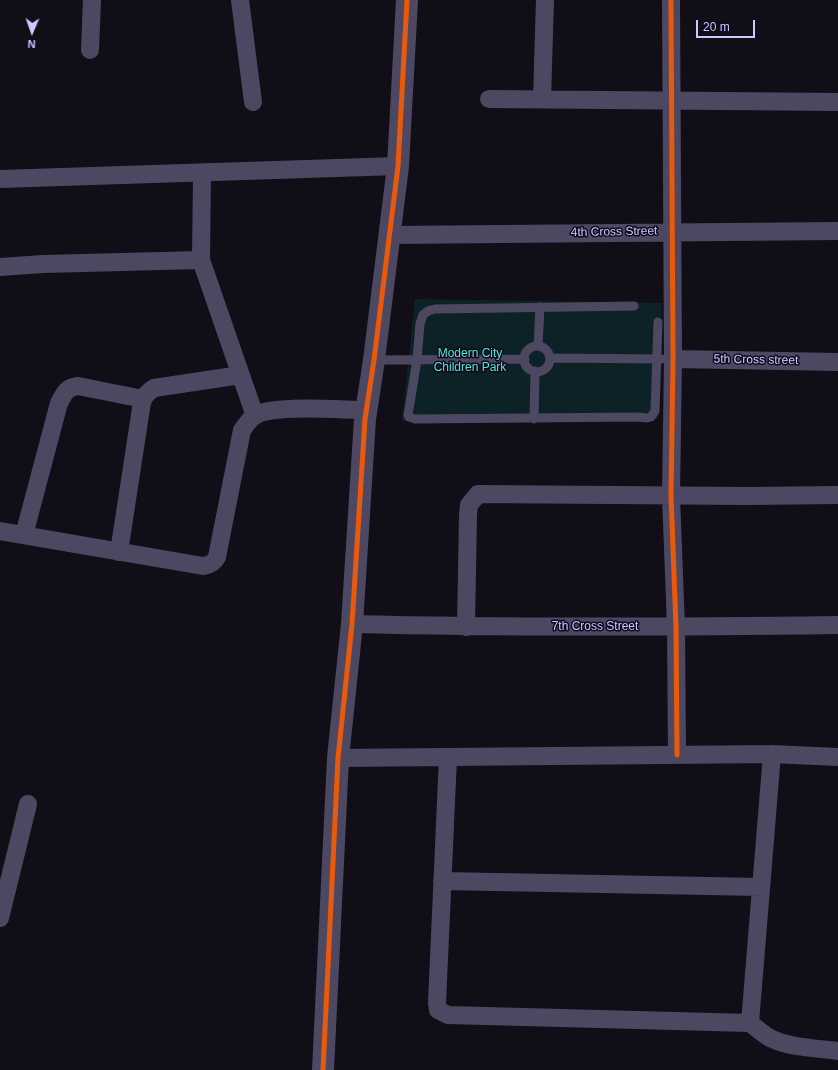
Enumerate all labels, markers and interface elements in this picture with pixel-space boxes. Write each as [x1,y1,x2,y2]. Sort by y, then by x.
north arrow [12,12,52,52]
scale bar [698,12,757,38]
text: 20 m [703,20,730,34]
text: N [27,38,36,50]
street label: 4th Cross Street [571,224,657,240]
park label: Modern City Children Park [434,347,506,375]
street label: 5th Cross street [714,352,798,368]
street label: 7th Cross Street [552,620,638,634]

